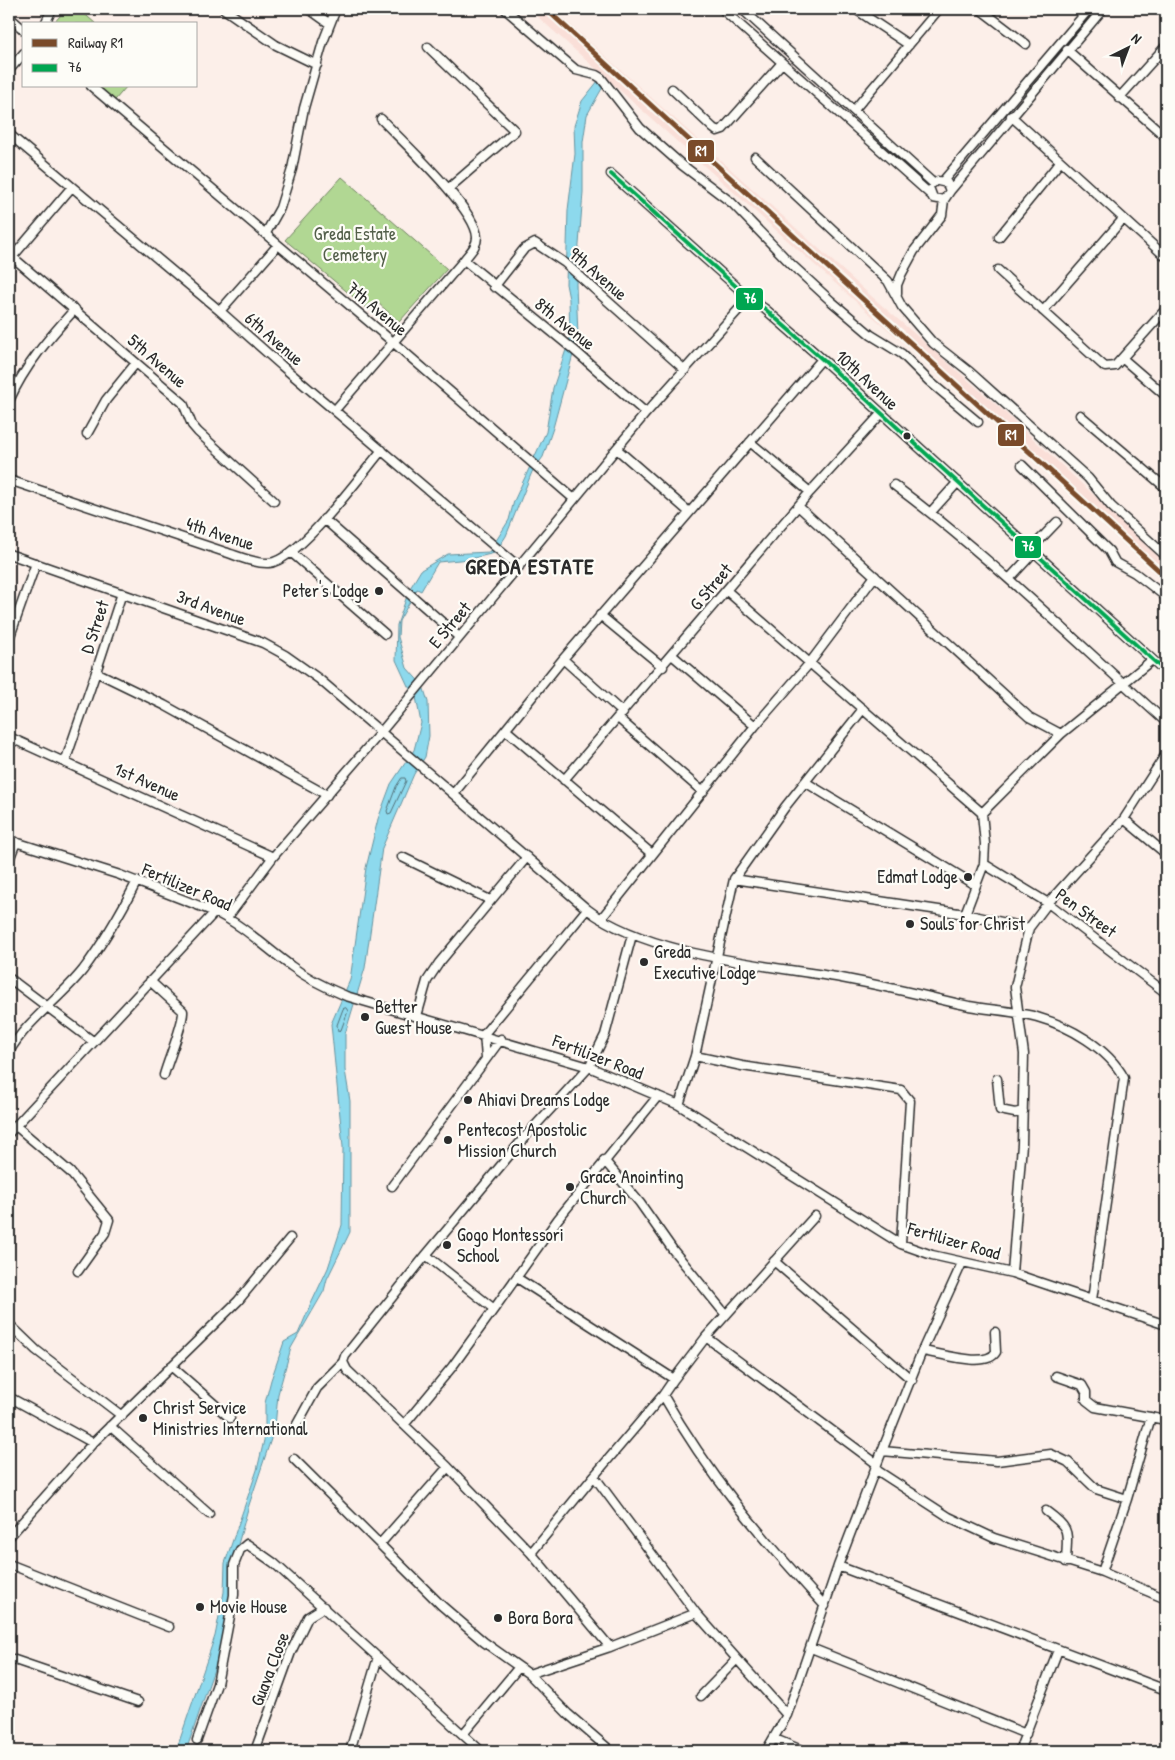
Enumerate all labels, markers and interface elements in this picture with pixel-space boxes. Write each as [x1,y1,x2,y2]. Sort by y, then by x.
legend [22,22,198,88]
north arrow [1102,22,1152,72]
text: N [1128,28,1147,48]
text: Railway R1 [68,32,123,53]
text: 76 [68,56,81,77]
line badge: R1 [687,139,715,163]
text: R1 [695,141,707,160]
park label: Greda Estate Cemetery [314,221,396,267]
street label: 9th Avenue [564,241,633,306]
street label: 7th Avenue [342,276,413,341]
line badge: 76 [735,287,764,311]
text: 76 [743,288,757,307]
street label: 8th Avenue [530,291,601,356]
street label: 6th Avenue [239,306,309,371]
street label: 5th Avenue [122,328,192,393]
street label: 10th Avenue [830,344,904,415]
line badge: R1 [997,423,1025,447]
text: R1 [1005,425,1017,444]
unlabelled marker [902,431,912,441]
street label: 4th Avenue [183,511,257,556]
line badge: 76 [1014,535,1042,559]
text: 76 [1021,536,1035,555]
district label: GREDA ESTATE [465,551,595,581]
street label: G Street [683,557,738,616]
place label: Peter's Lodge [283,578,369,603]
street label: 3rd Avenue [173,584,249,632]
marker: Peter's Lodge [373,585,385,597]
street label: E Street [423,595,477,653]
street label: D Street [74,596,115,657]
street label: 1st Avenue [110,756,184,807]
street label: Fertilizer Road [138,856,236,917]
place label: Edmat Lodge [877,864,958,889]
marker: Edmat Lodge [962,871,974,883]
street label: Pen Street [1051,882,1123,944]
place label: Souls for Christ [920,911,1026,936]
marker: Souls for Christ [904,918,916,930]
place label: Greda Executive Lodge [654,939,756,985]
marker: Greda Executive Lodge [638,956,650,968]
place label: Better Guest House [375,994,452,1040]
marker: Better Guest House [359,1011,371,1023]
street label: Fertilizer Road [548,1027,647,1085]
place label: Ahiavi Dreams Lodge [478,1087,610,1112]
marker: Ahiavi Dreams Lodge [462,1094,474,1106]
place label: Pentecost Apostolic Mission Church [458,1117,587,1163]
marker: Pentecost Apostolic Mission Church [442,1134,454,1146]
place label: Grace Anointing Church [580,1164,684,1210]
marker: Grace Anointing Church [564,1181,576,1193]
street label: Fertilizer Road [904,1215,1003,1266]
place label: Gogo Montessori School [457,1222,564,1268]
marker: Gogo Montessori School [441,1239,453,1251]
place label: Christ Service Ministries International [153,1395,308,1441]
marker: Christ Service Ministries International [137,1412,149,1424]
place label: Movie House [210,1594,287,1619]
marker: Movie House [194,1601,206,1613]
place label: Bora Bora [508,1605,573,1630]
marker: Bora Bora [492,1612,504,1624]
street label: Guava Close [244,1628,295,1709]

